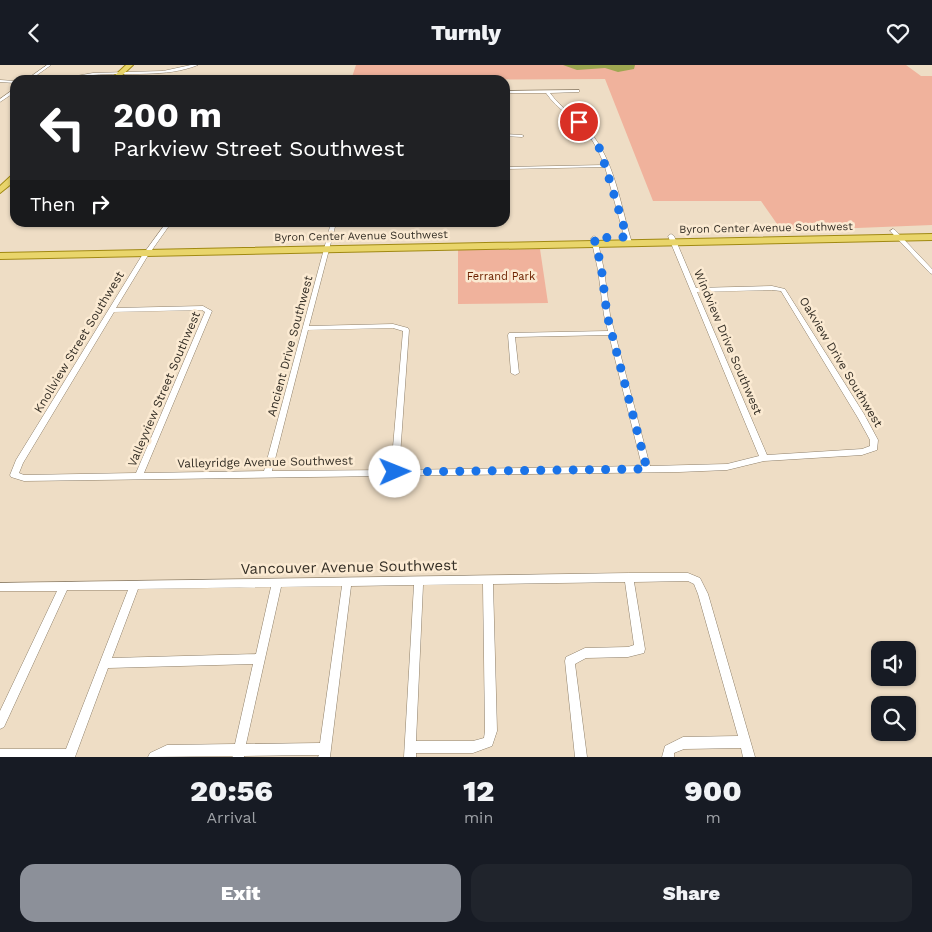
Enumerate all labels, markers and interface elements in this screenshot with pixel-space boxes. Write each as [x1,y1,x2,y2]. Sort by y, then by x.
icon: back [20,19,48,47]
icon: heart [884,19,912,47]
text: Turnly [431,20,501,45]
text: 200 m [113,94,222,136]
icon: left [30,95,95,160]
pin [558,101,600,143]
icon: arrive [565,108,593,136]
text: Parkview Street Southwest [113,136,404,161]
icon: right [86,190,114,218]
text: Then [30,193,76,216]
street label: Byron Center Avenue Southwest [679,220,853,236]
street label: Byron Center Avenue Southwest [274,228,448,244]
street label: Windview Drive Southwest [691,267,765,417]
street label: Knollview Street Southwest [31,269,127,415]
park label: Ferrand Park [467,270,535,283]
street label: Ancient Drive Southwest [264,274,316,418]
street label: Oakview Drive Southwest [797,294,885,430]
street label: Valleyview Street Southwest [125,309,203,469]
position arrow [368,445,420,497]
street label: Valleyridge Avenue Southwest [177,453,353,471]
street label: Vancouver Avenue Southwest [241,556,458,578]
map controls [871,641,916,741]
button: sound [871,641,916,686]
button: search [871,696,916,741]
text: 20:56 [190,773,273,808]
text: 12 [463,773,494,808]
text: 900 [684,773,742,808]
text: Arrival [206,808,256,827]
text: min [464,808,493,827]
text: m [706,808,721,827]
button: Exit [20,864,461,922]
button: Share [471,864,912,922]

